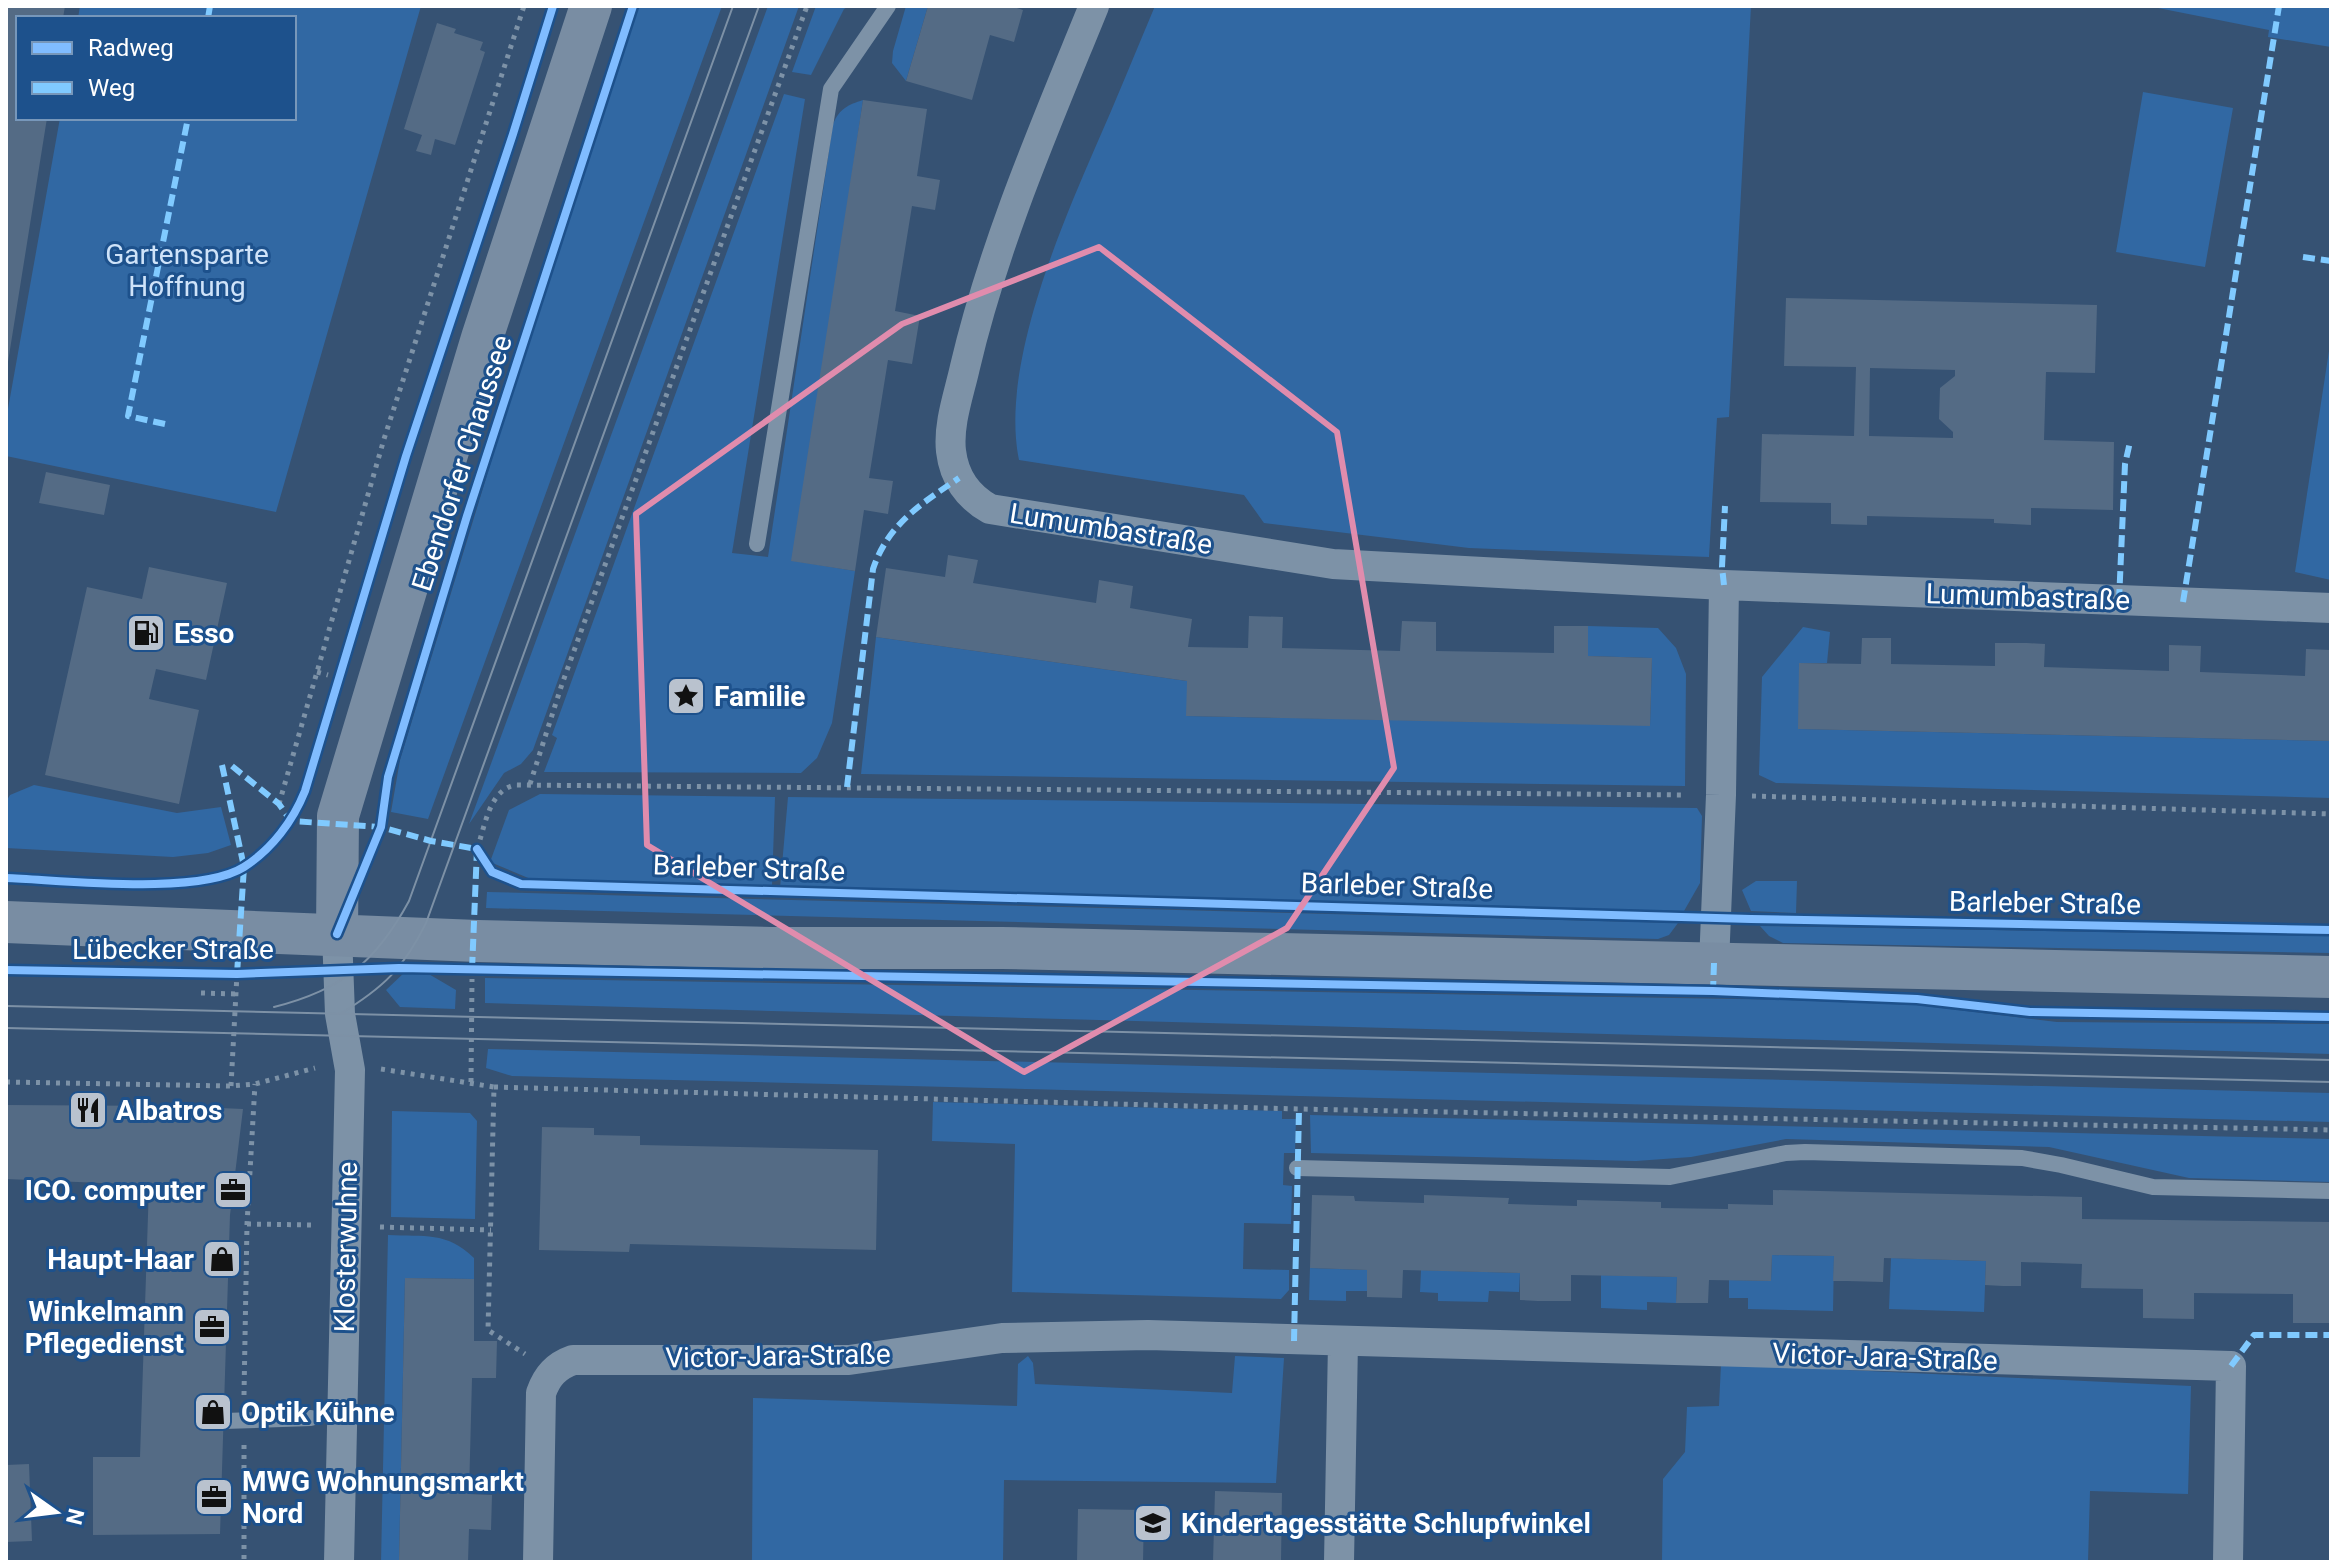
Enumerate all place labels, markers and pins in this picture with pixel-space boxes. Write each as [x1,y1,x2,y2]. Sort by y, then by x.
fuel station icon: Esso [125,612,167,654]
place label: Esso [174,617,234,650]
place icon: Familie [665,675,707,717]
place label: Familie [714,680,806,713]
restaurant icon: Albatros [67,1089,109,1131]
place label: Albatros [116,1094,222,1127]
office icon: ICO. computer [212,1169,254,1211]
place label: ICO. computer [25,1174,205,1207]
shop icon: Haupt-Haar [201,1238,243,1280]
place label: Haupt-Haar [47,1243,194,1276]
place label: Winkelmann Pflegedienst [25,1295,184,1360]
office icon: Winkelmann Pflegedienst [191,1306,233,1348]
shop icon: Optik Kühne [192,1391,234,1433]
place label: Optik Kühne [241,1396,395,1429]
place label: MWG Wohnungsmarkt Nord [242,1465,524,1530]
office icon: MWG Wohnungsmarkt Nord [193,1476,235,1518]
school or university icon: Kindertagesstätte Schlupfwinkel [1132,1502,1174,1544]
place label: Kindertagesstätte Schlupfwinkel [1181,1507,1591,1540]

